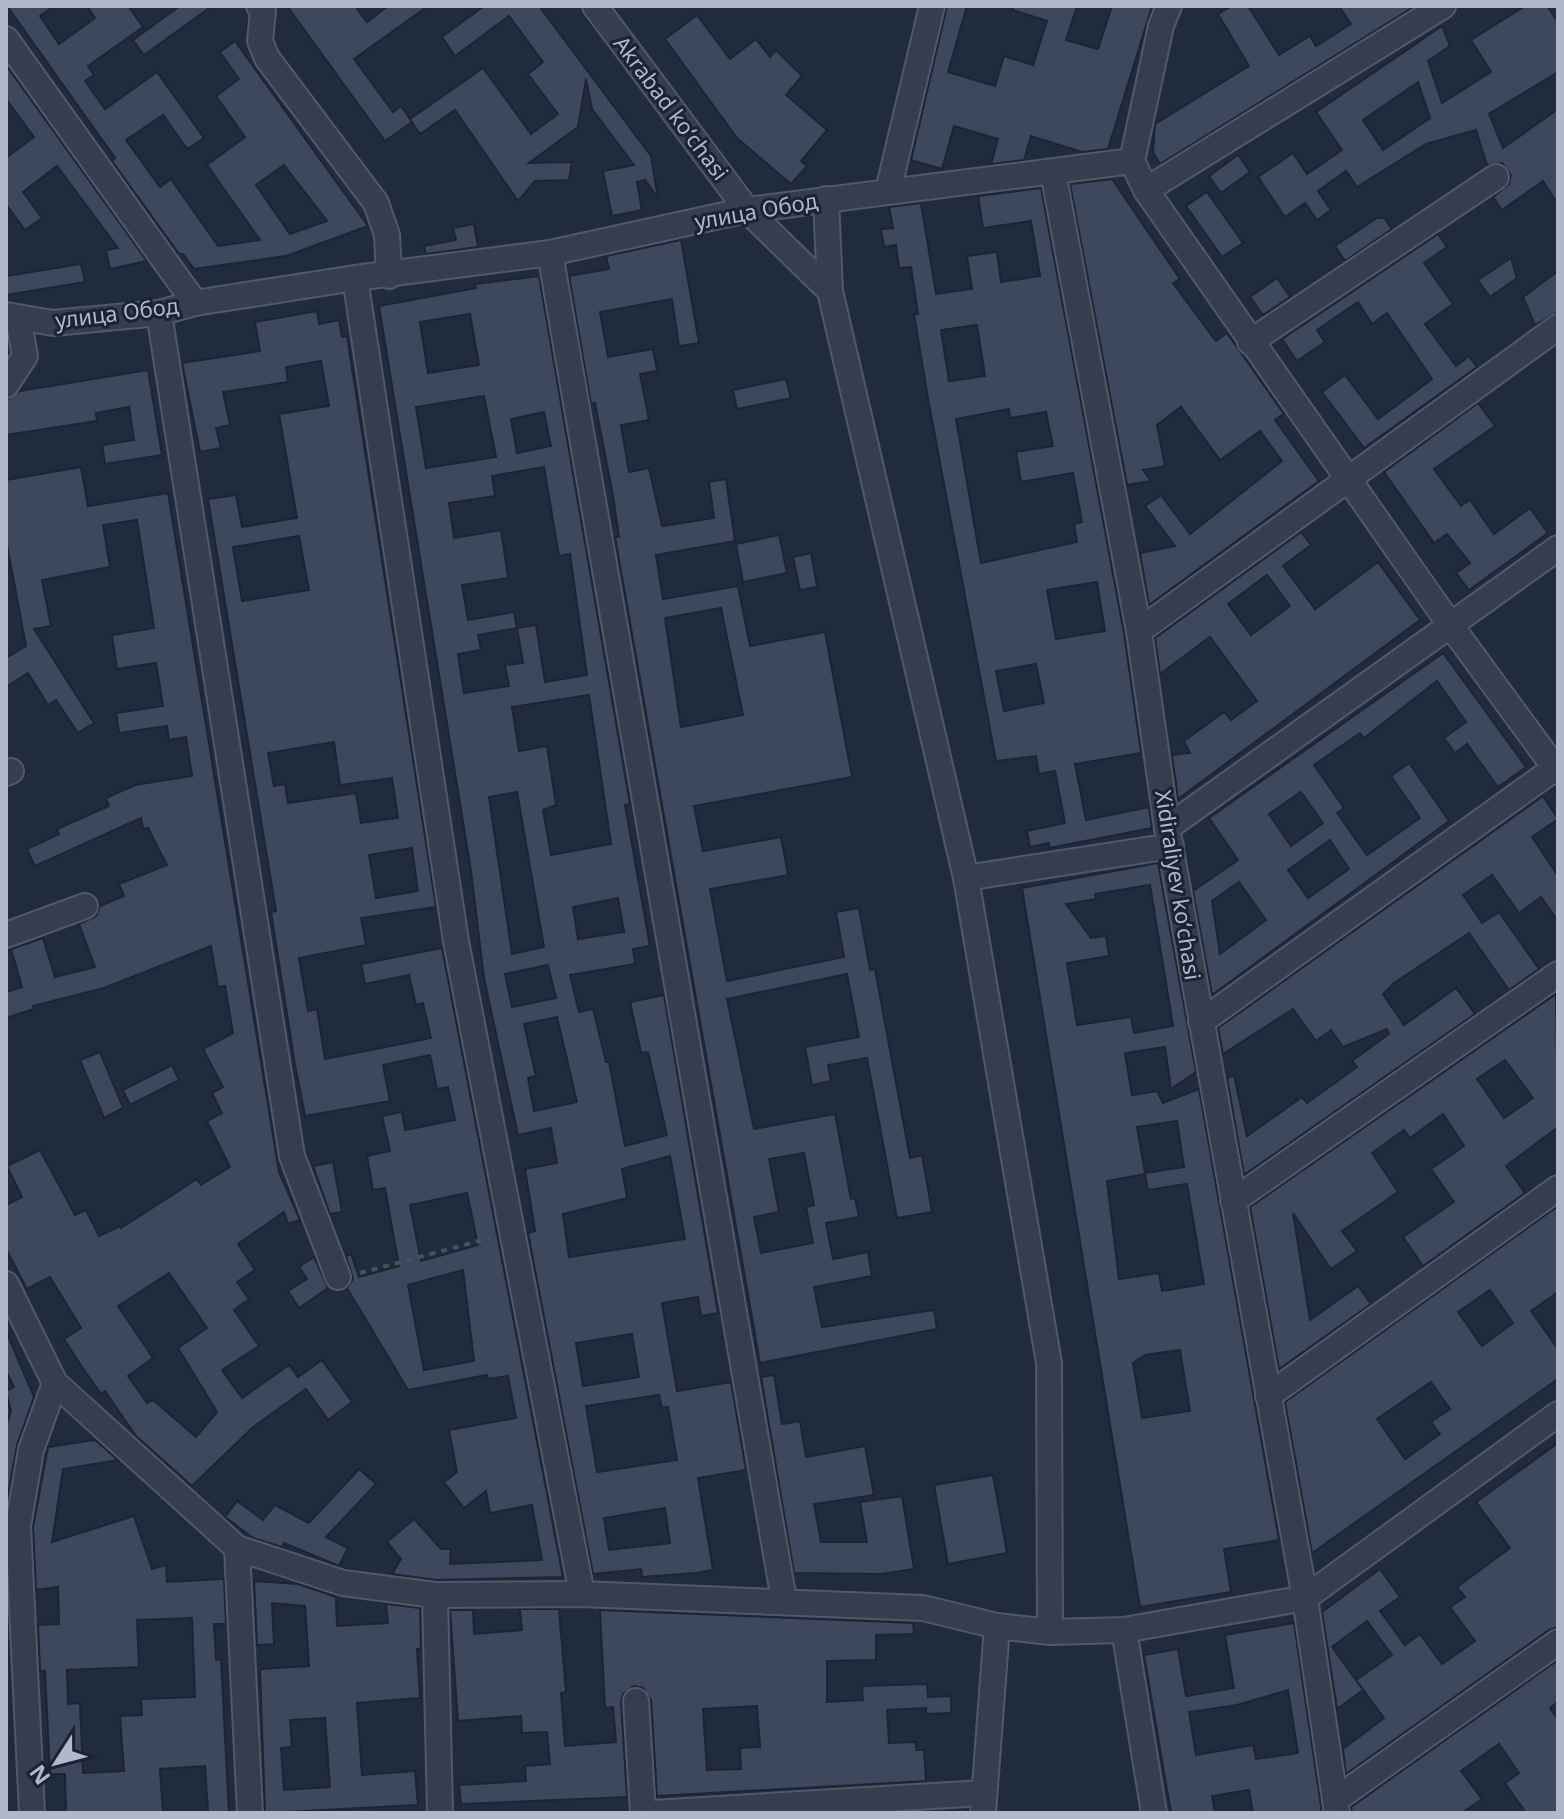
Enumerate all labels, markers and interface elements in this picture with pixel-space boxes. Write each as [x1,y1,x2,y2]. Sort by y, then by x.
street label: Akrabad koʻchasi [608,29,736,186]
street label: улица Обод [692,184,820,236]
street label: улица Обод [53,289,181,334]
street label: Xidiraliyev koʻchasi [1149,788,1209,982]
north arrow [16,1723,96,1803]
text: N [22,1759,56,1791]

